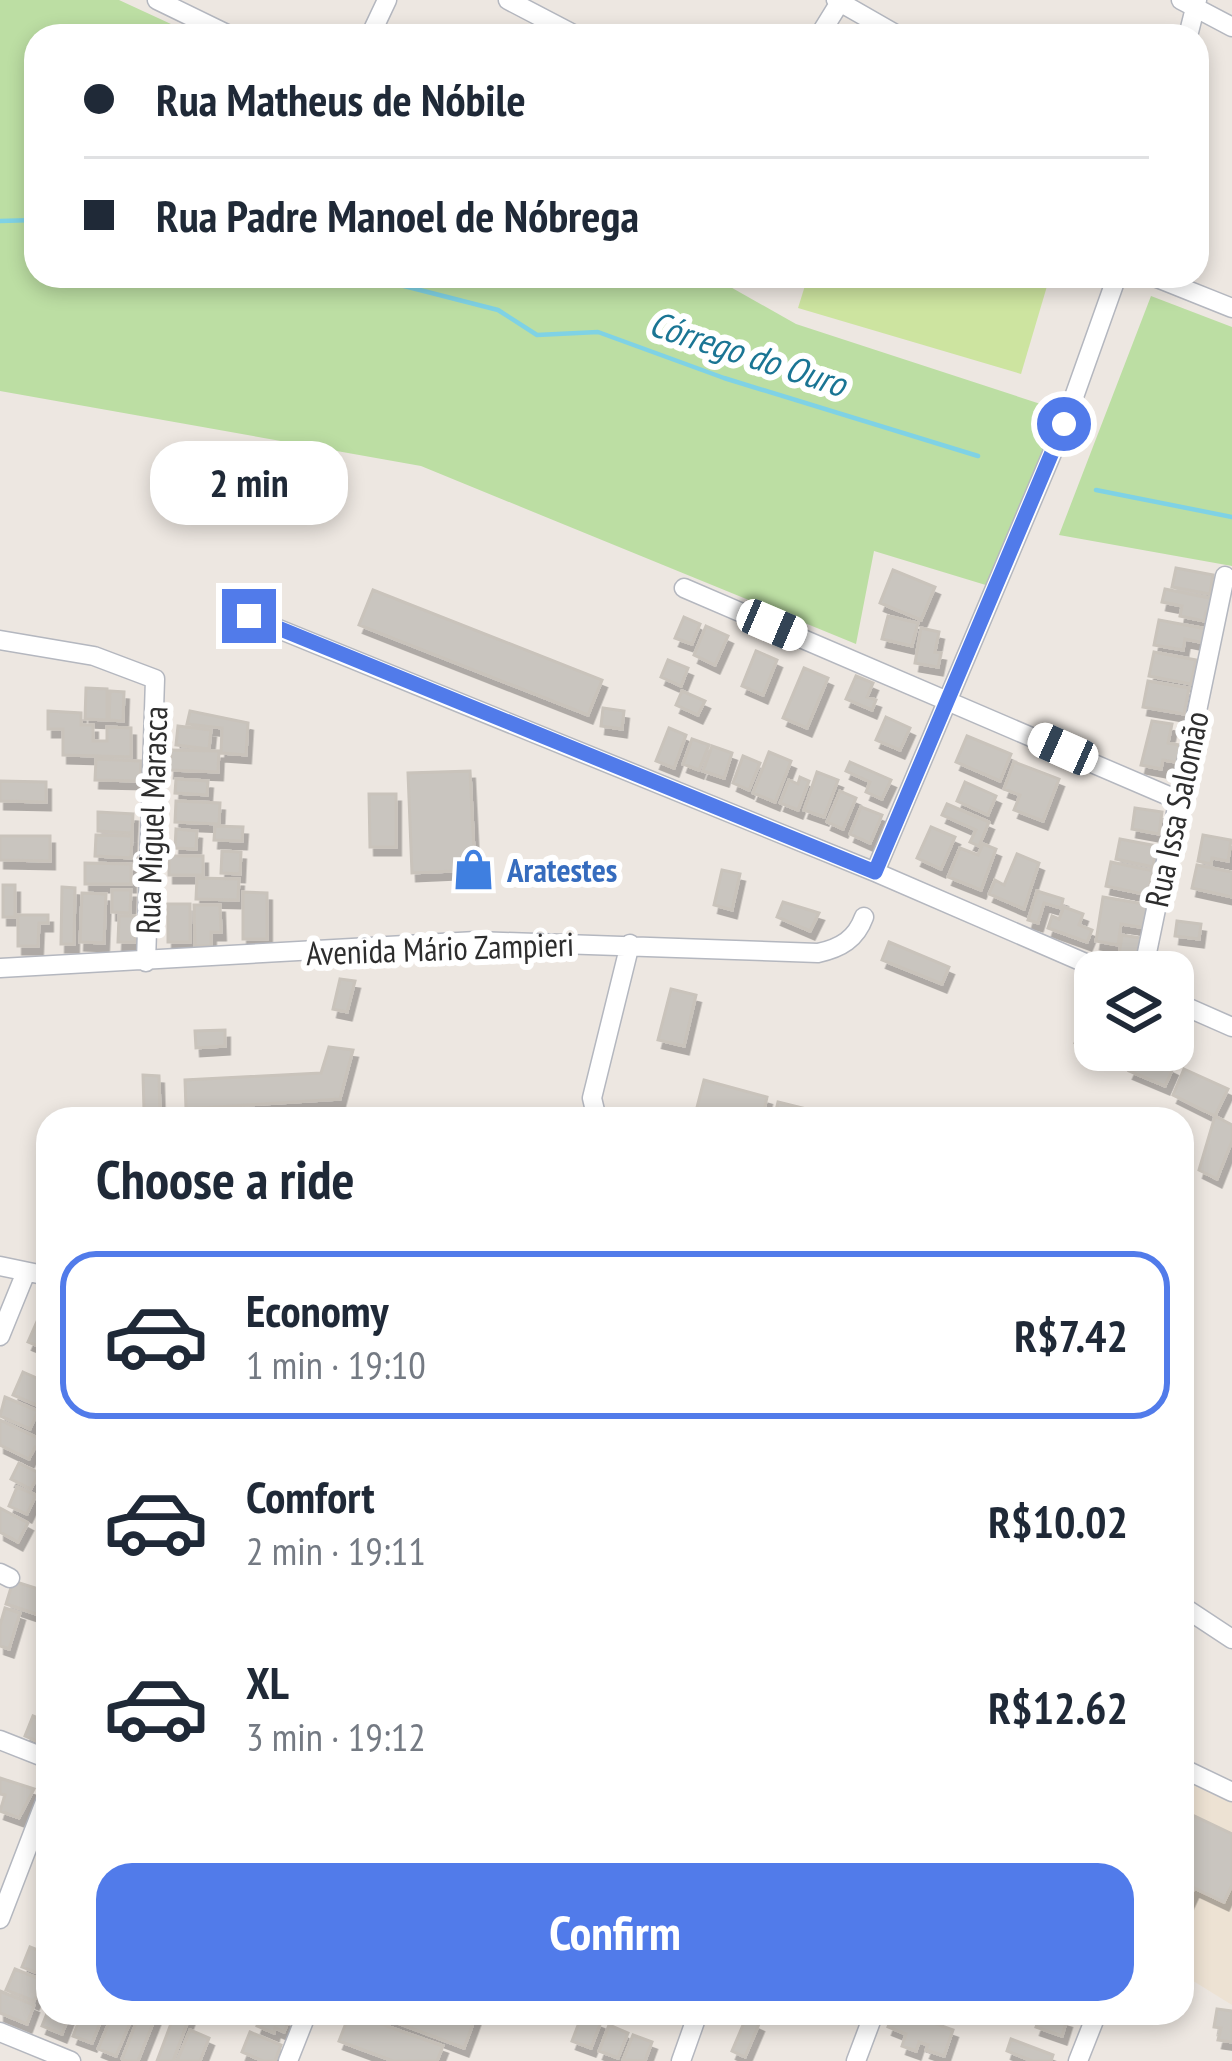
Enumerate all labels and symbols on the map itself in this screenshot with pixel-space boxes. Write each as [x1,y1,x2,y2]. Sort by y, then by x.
water label: Córrego do Ouro [644,299,854,408]
route start [1037,397,1091,451]
callout: 2 min [150,442,348,526]
route end [222,589,276,643]
car [732,594,812,656]
street label: Rua Miguel Marasca [126,705,176,935]
street label: Rua Issa Salomão [1134,707,1218,911]
car [1023,718,1103,780]
shop icon: Aratestes [450,846,496,892]
place label: Aratestes [506,848,617,891]
street label: Avenida Mário Zampieri [305,922,575,974]

